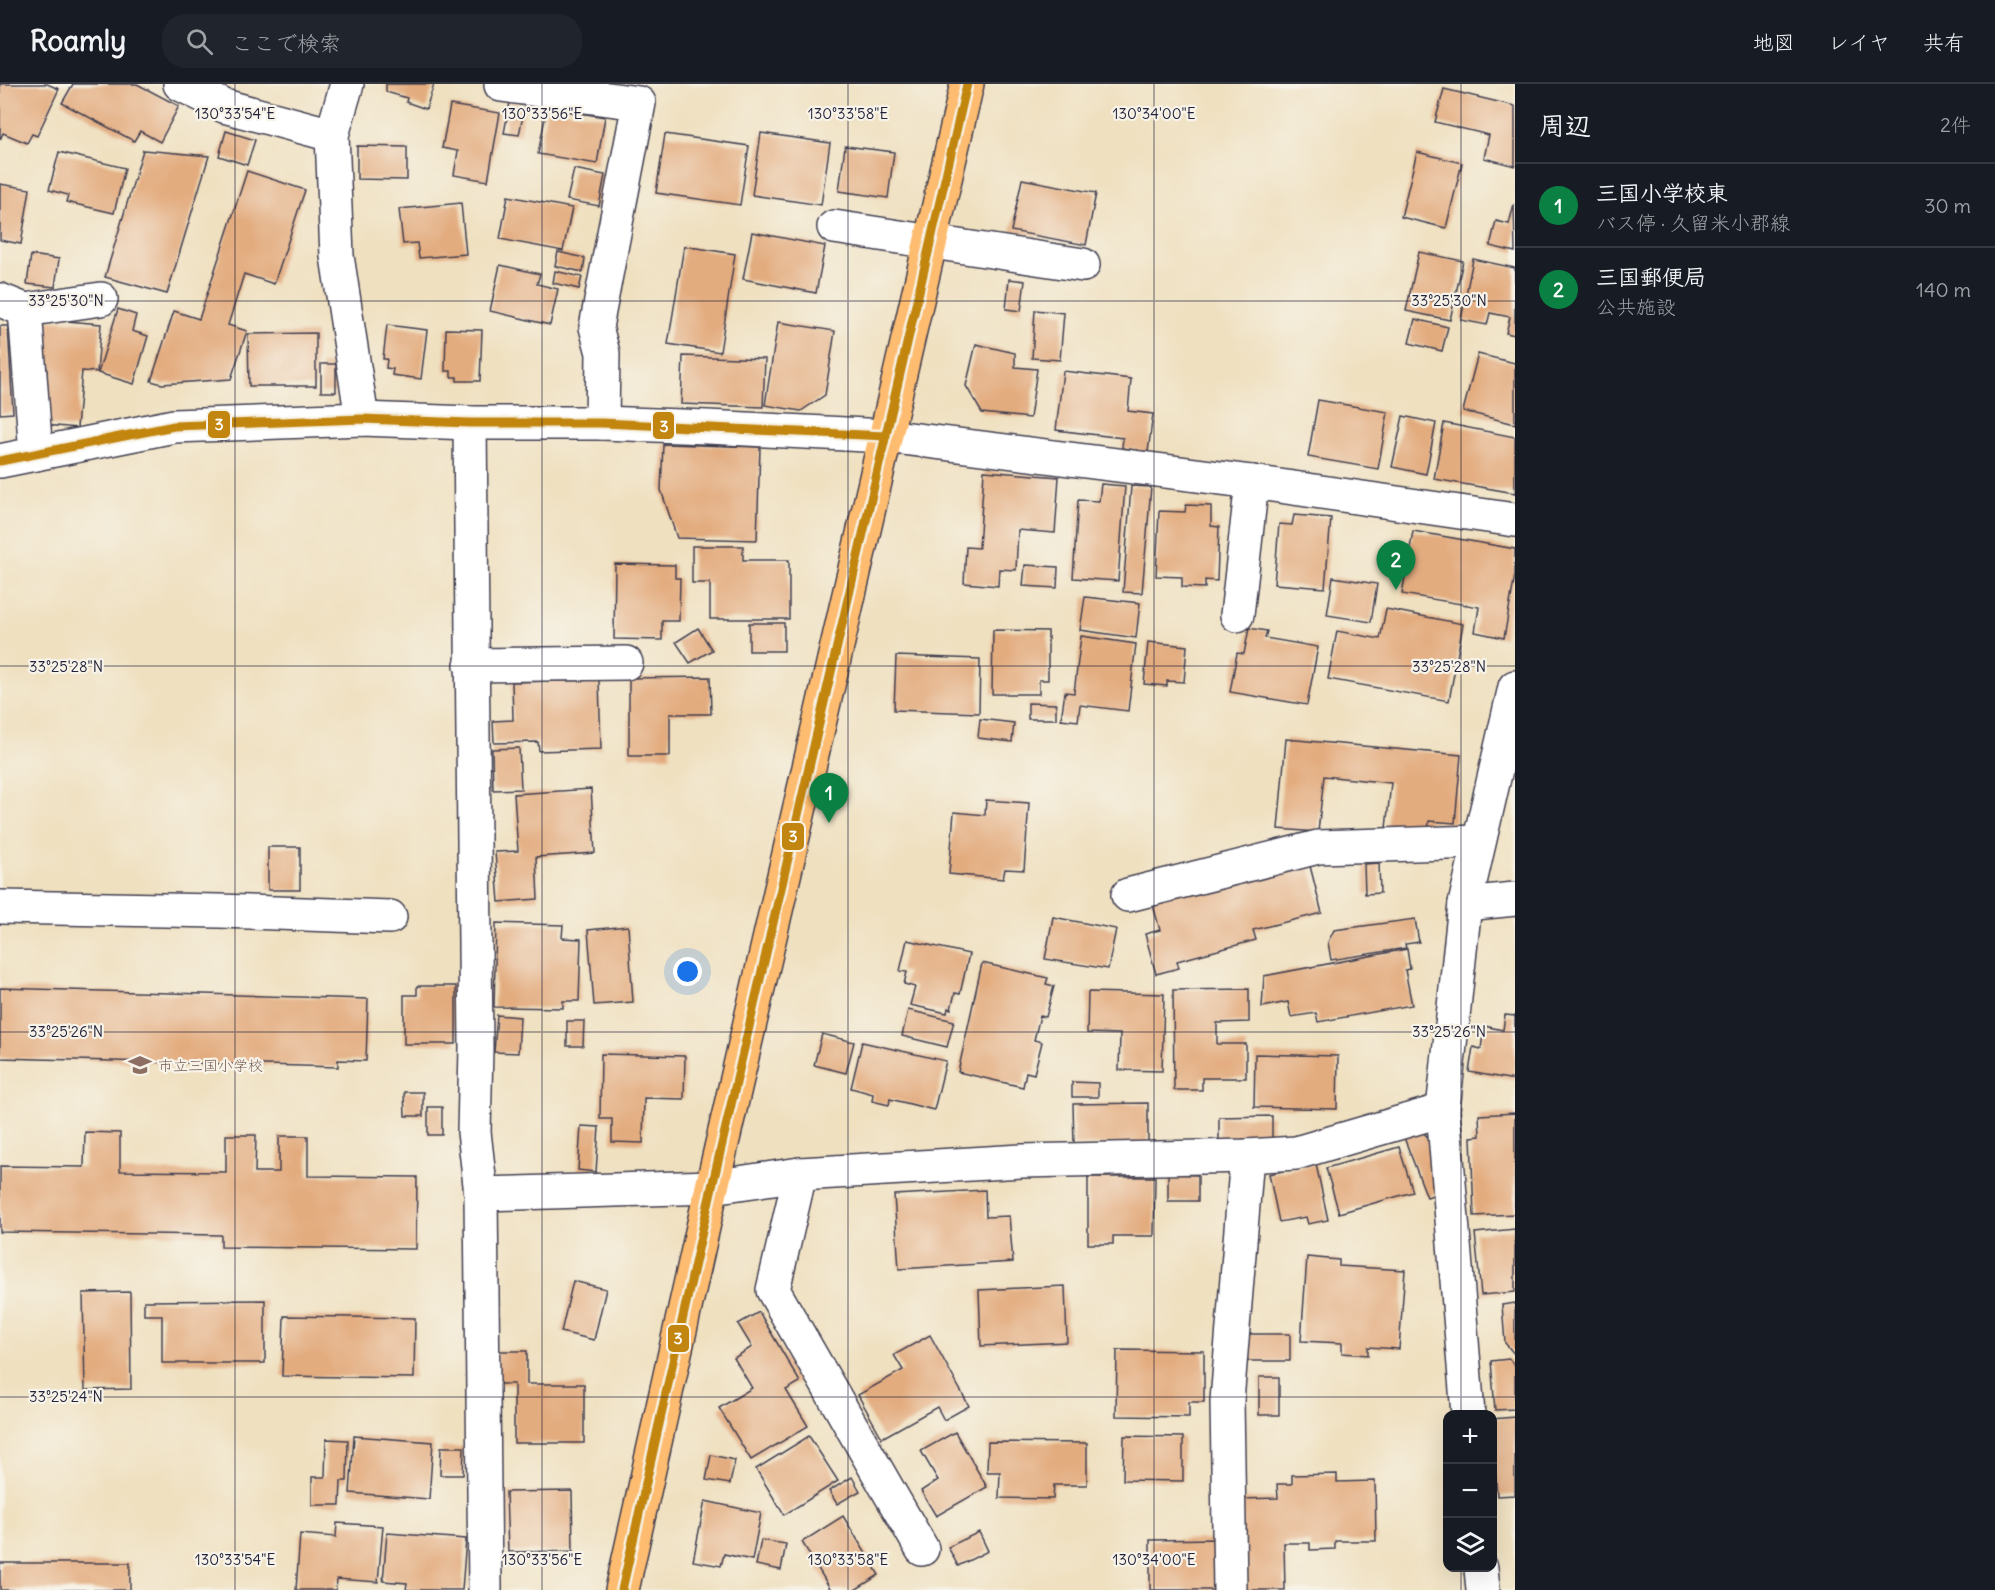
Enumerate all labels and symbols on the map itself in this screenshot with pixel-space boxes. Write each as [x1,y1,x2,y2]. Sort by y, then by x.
text: 130°33'54"E [195,104,275,123]
text: 130°33'56"E [502,104,582,123]
text: 130°33'58"E [808,104,888,123]
text: 130°34'00"E [1112,104,1196,123]
text: 33°25'30"N [28,291,104,310]
text: 33°25'30"N [1411,291,1487,310]
line badge: 3 [207,410,231,439]
line badge: 3 [652,411,675,440]
text: 3 [214,414,224,434]
text: 3 [659,416,669,436]
pin: 2 [1376,540,1416,590]
text: 33°25'28"N [29,657,103,676]
text: 33°25'28"N [1412,657,1486,676]
pin: 1 [810,774,848,823]
line badge: 3 [781,822,805,851]
text: 3 [788,826,798,846]
your location [673,957,702,986]
text: 33°25'26"N [29,1022,103,1041]
text: 33°25'26"N [1412,1022,1486,1041]
school or university icon: 市立三国小学校 [127,1052,153,1078]
place label: 市立三国小学校 [158,1056,263,1075]
line badge: 3 [667,1324,690,1353]
text: 3 [673,1328,683,1348]
text: 33°25'24"N [29,1387,103,1406]
text: 130°33'54"E [195,1550,275,1569]
text: 130°33'56"E [502,1550,582,1569]
text: 130°33'58"E [808,1550,888,1569]
text: 130°34'00"E [1112,1550,1196,1569]

